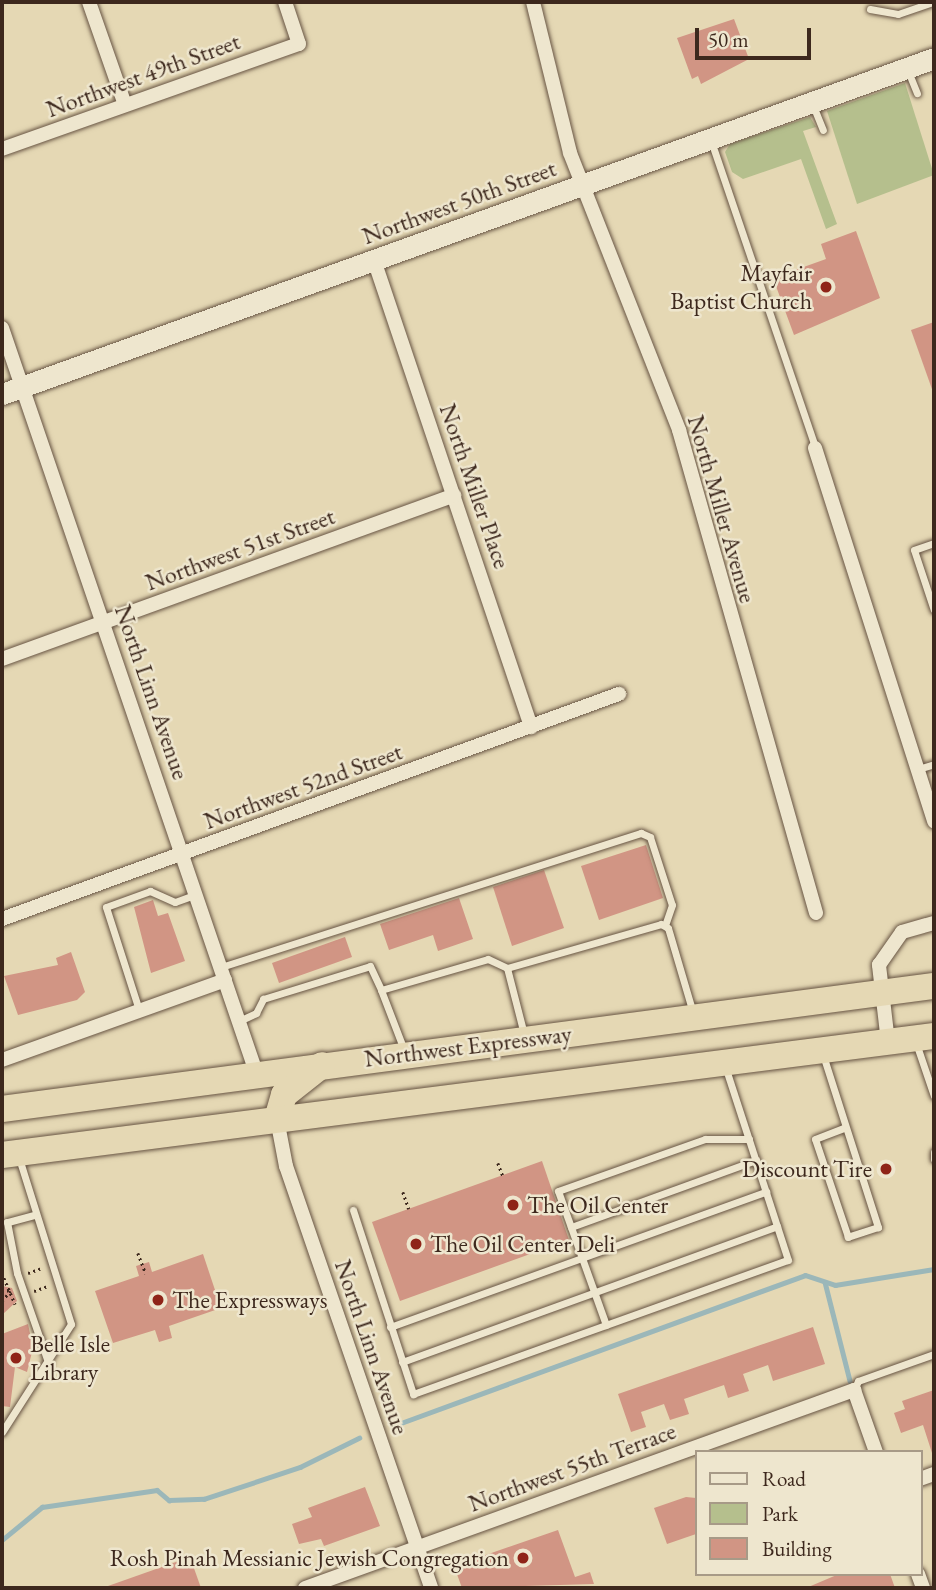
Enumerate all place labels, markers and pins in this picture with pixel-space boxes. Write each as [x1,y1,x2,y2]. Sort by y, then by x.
place label: Mayfair Baptist Church [670,259,812,315]
marker: Mayfair Baptist Church [818,279,834,295]
place label: Discount Tire [742,1155,872,1183]
marker: Discount Tire [878,1161,894,1177]
place label: The Oil Center [527,1191,668,1219]
marker: The Oil Center [505,1197,521,1213]
place label: The Oil Center Deli [430,1230,615,1258]
marker: The Oil Center Deli [408,1236,424,1252]
place label: The Expressways [172,1286,327,1314]
marker: The Expressways [150,1292,166,1308]
place label: Belle Isle Library [30,1330,110,1386]
marker: Belle Isle Library [8,1350,24,1366]
place label: Rosh Pinah Messianic Jewish Congregation [110,1544,509,1572]
marker: Rosh Pinah Messianic Jewish Congregation [515,1550,531,1566]

